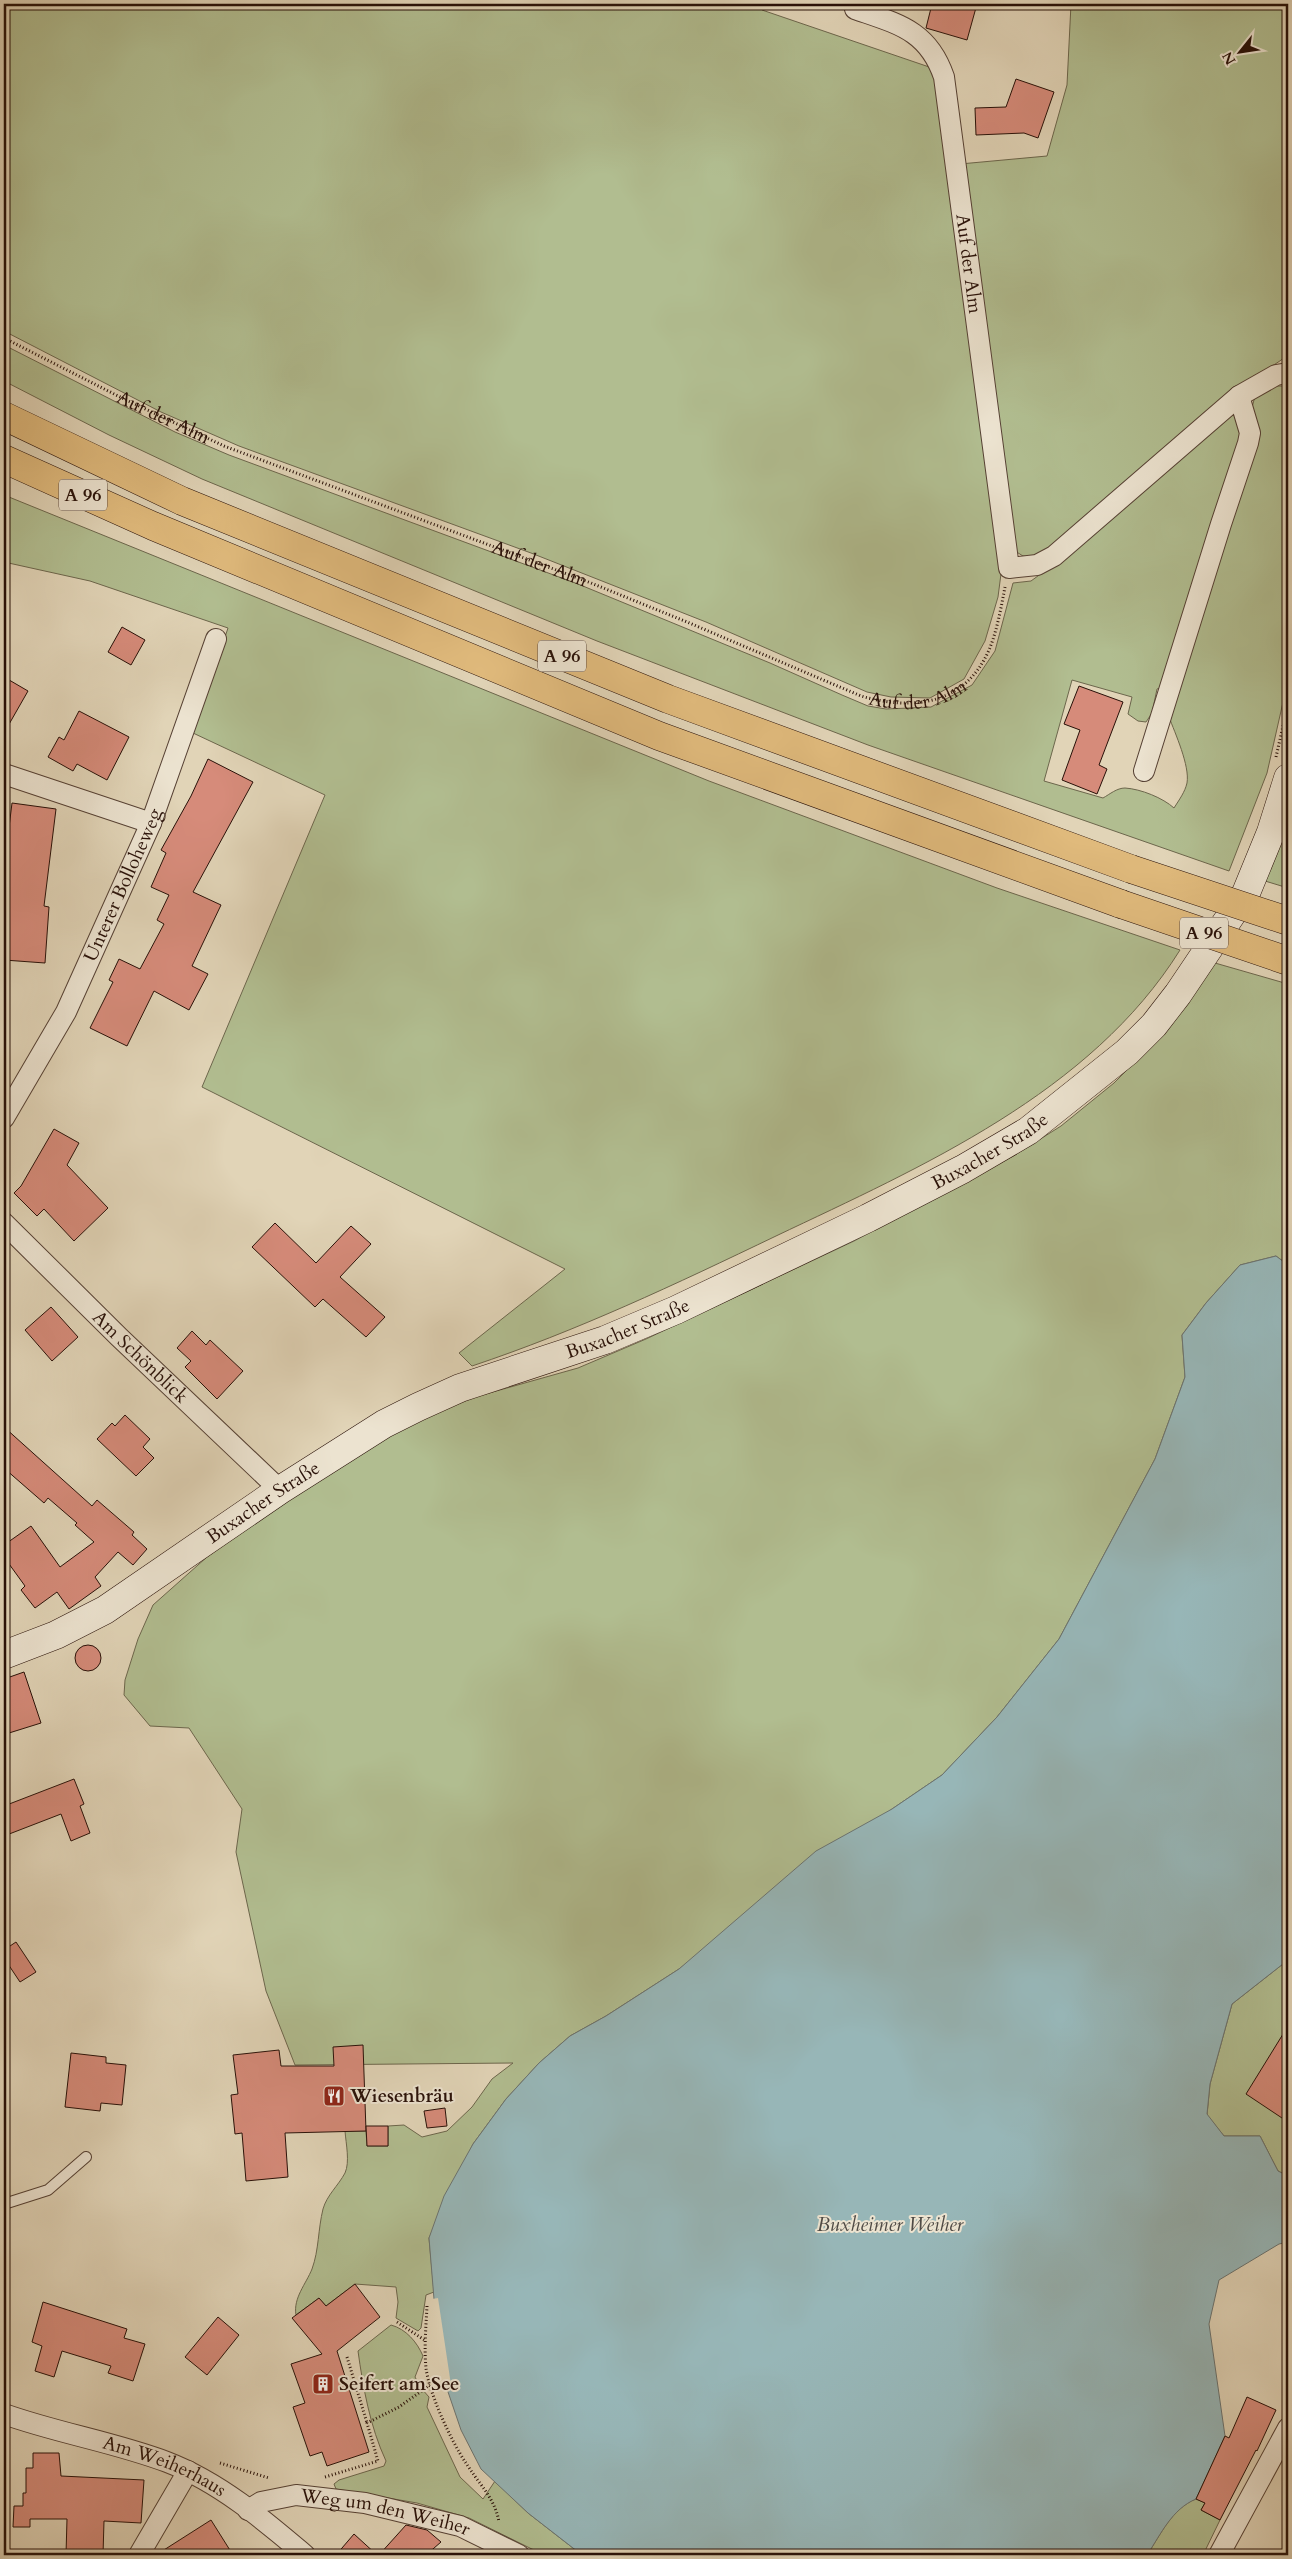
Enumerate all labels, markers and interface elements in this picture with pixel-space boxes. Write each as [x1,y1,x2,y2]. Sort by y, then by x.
north arrow [1214,28,1264,78]
text: N [1218,48,1240,68]
street label: Auf der Alm [949,212,988,316]
street label: Auf der Alm [112,384,215,451]
road number: A 96 [59,480,107,510]
street label: Auf der Alm [488,534,592,594]
road number: A 96 [538,640,586,671]
street label: Auf der Alm [866,673,973,716]
street label: Unterer Bolloheweg [77,805,168,966]
road number: A 96 [1180,918,1228,948]
street label: Buxacher Straße [927,1107,1054,1196]
street label: Buxacher Straße [562,1292,694,1365]
street label: Am Schönblick [87,1305,194,1410]
street label: Buxacher Straße [201,1455,325,1550]
place label: Wiesenbräu [349,2083,454,2109]
restaurant icon: Wiesenbräu [322,2084,346,2108]
water label: Buxheimer Weiher [817,2211,965,2238]
place label: Seifert am See [339,2371,459,2397]
building icon: Seifert am See [311,2372,335,2396]
street label: Am Weiherhaus [100,2430,231,2503]
street label: Weg um den Weiher [298,2483,475,2542]

